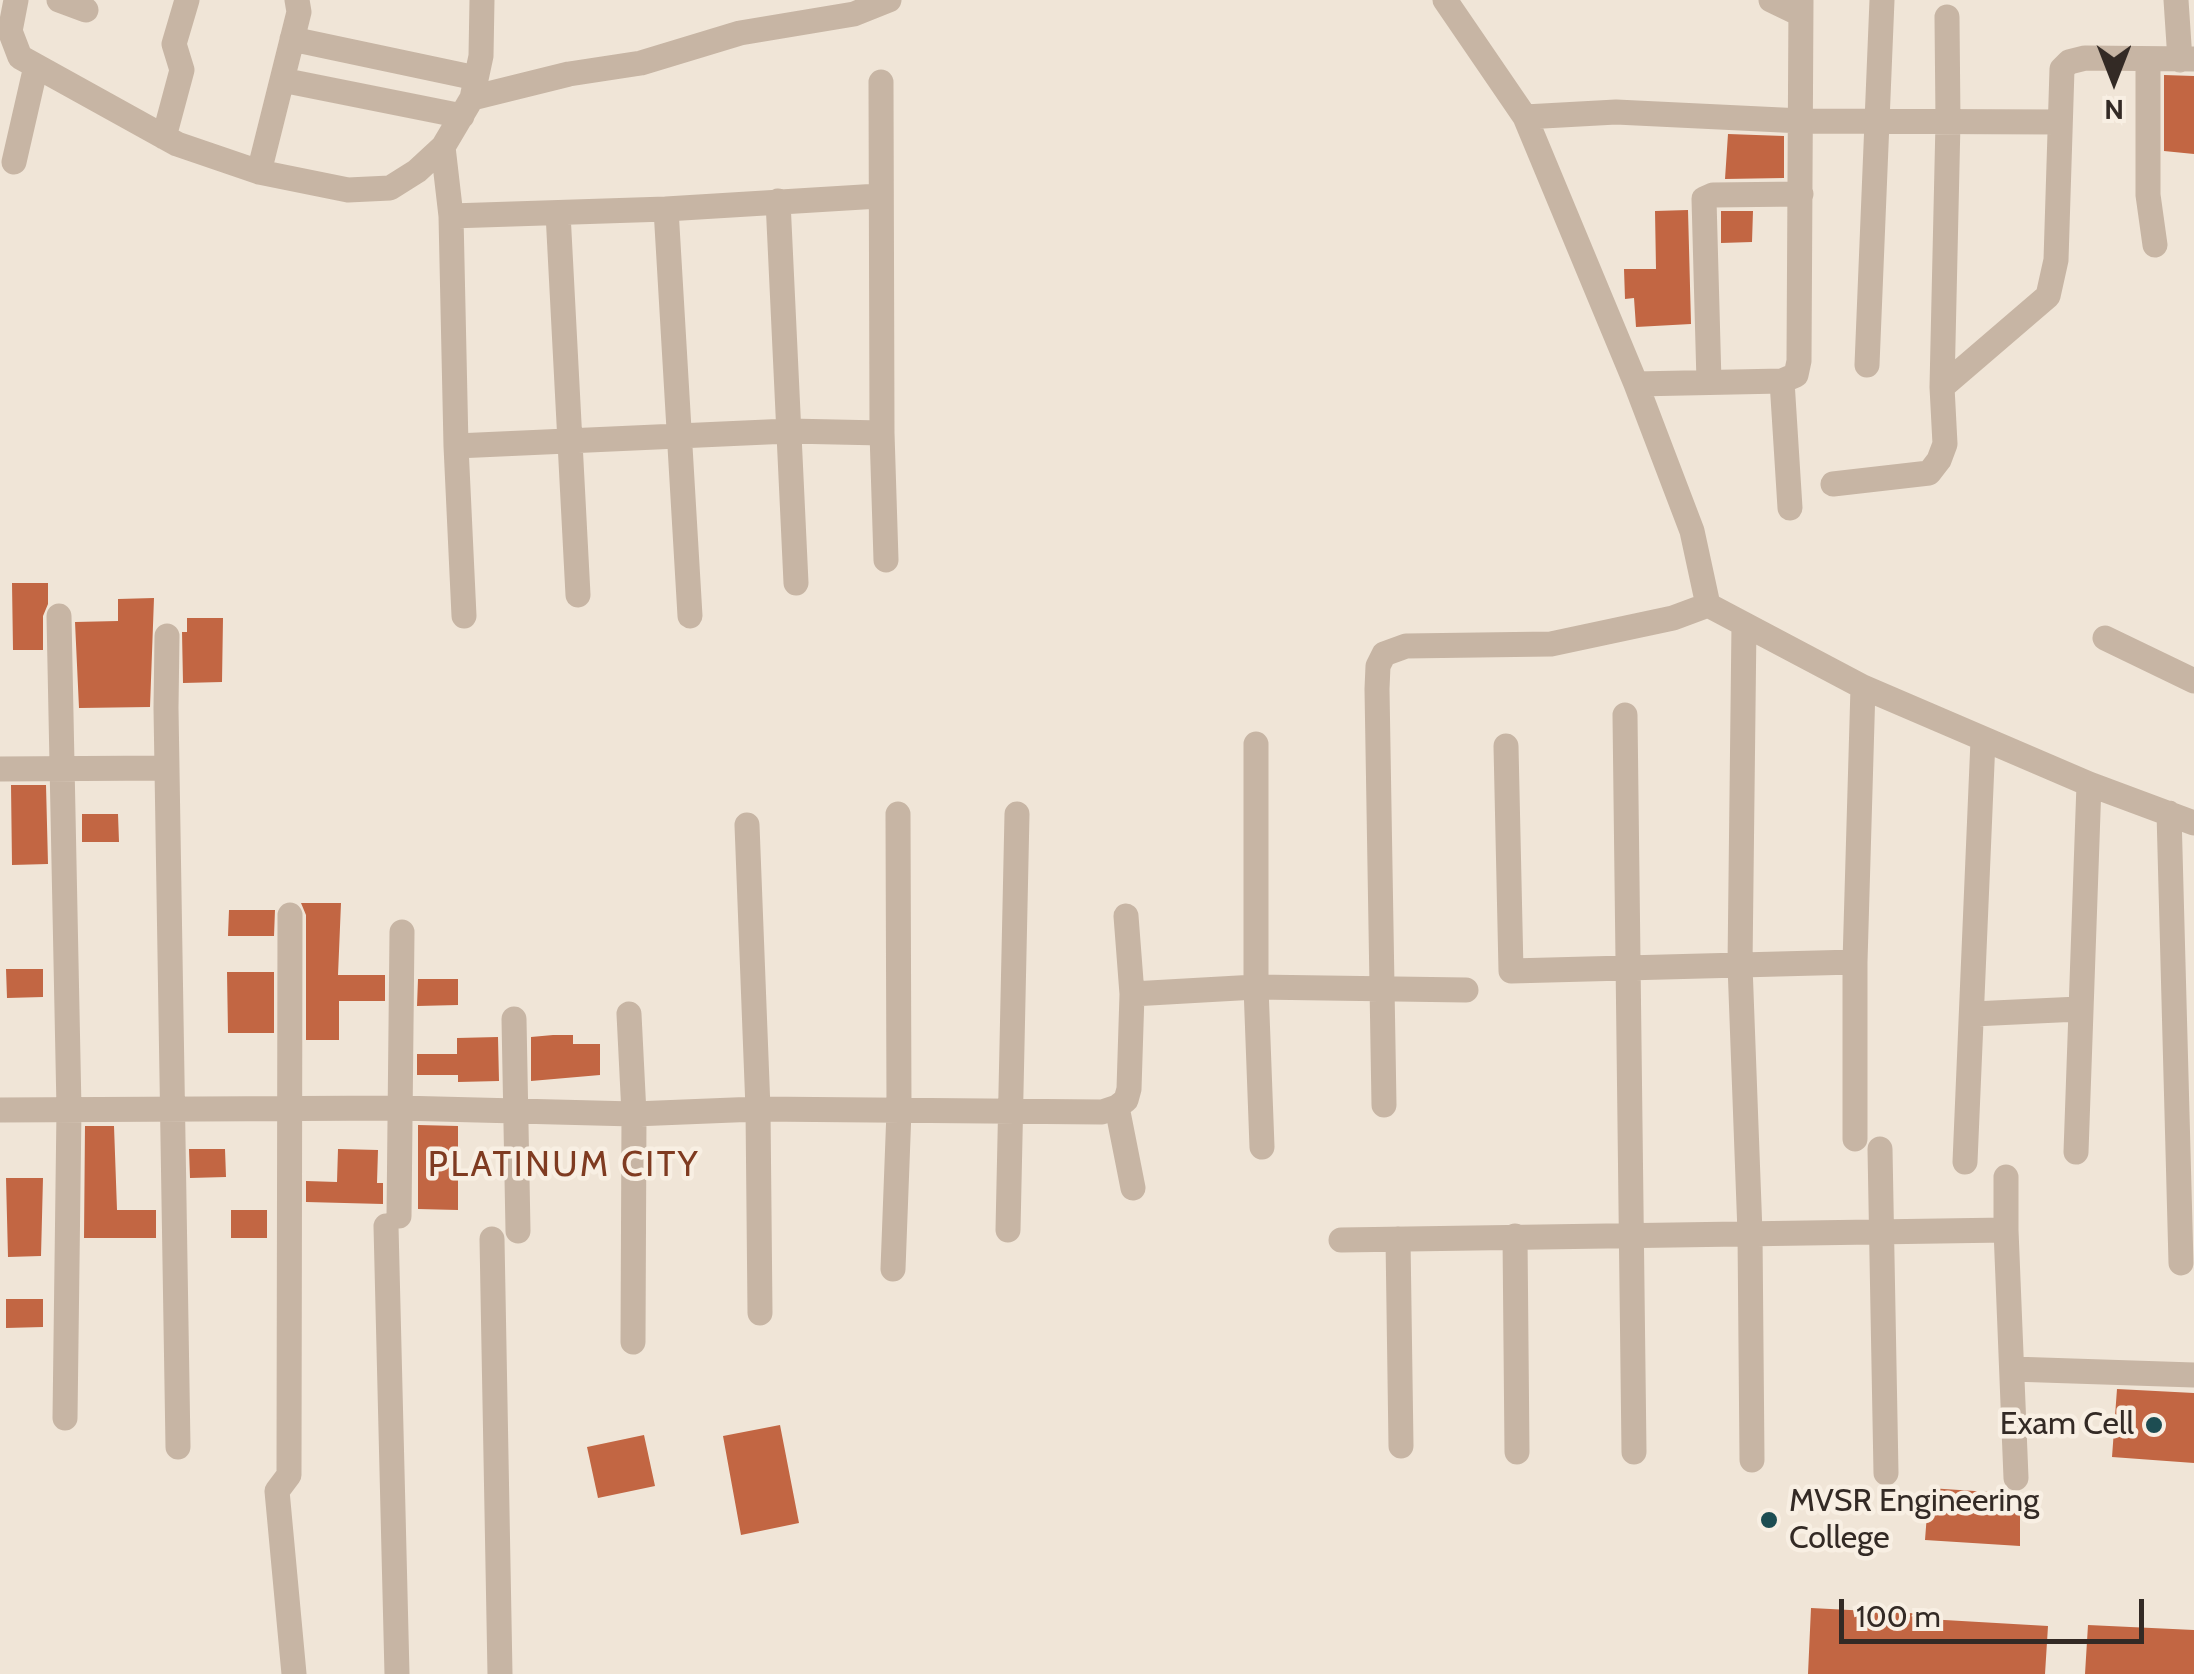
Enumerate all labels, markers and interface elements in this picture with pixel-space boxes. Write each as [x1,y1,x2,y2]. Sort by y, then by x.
north arrow [2064,30,2164,130]
text: N [2104,93,2124,127]
district label: PLATINUM CITY [428,1145,700,1187]
place label: Exam Cell [2000,1406,2134,1444]
marker: Exam Cell [2143,1414,2165,1436]
place label: MVSR Engineering College [1789,1483,2039,1558]
marker: MVSR Engineering College [1758,1509,1780,1531]
scale bar [1844,1579,2149,1641]
text: 100 m [1856,1598,1941,1635]

